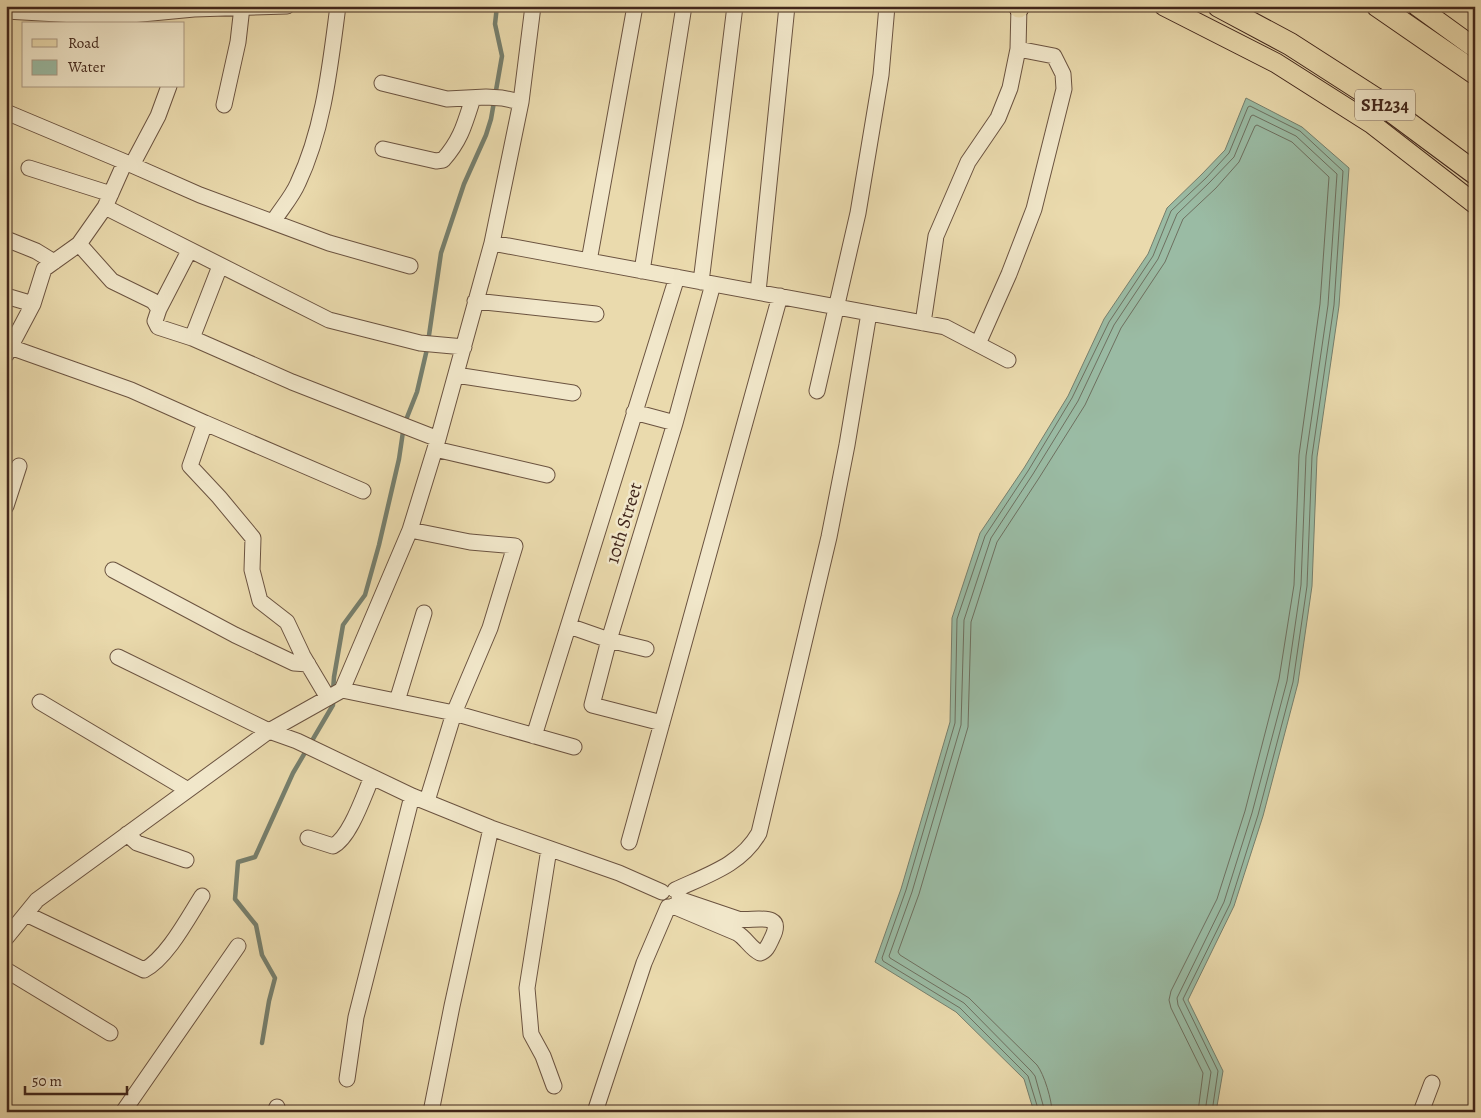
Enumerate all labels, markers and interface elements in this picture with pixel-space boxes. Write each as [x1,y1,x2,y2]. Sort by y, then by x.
legend [22,22,185,88]
text: Road [68,33,100,53]
text: Water [67,57,105,77]
road number: SH234 [1355,90,1415,120]
street label: 10th Street [599,479,649,567]
scale bar [25,1063,128,1095]
text: 50 m [32,1071,62,1091]

